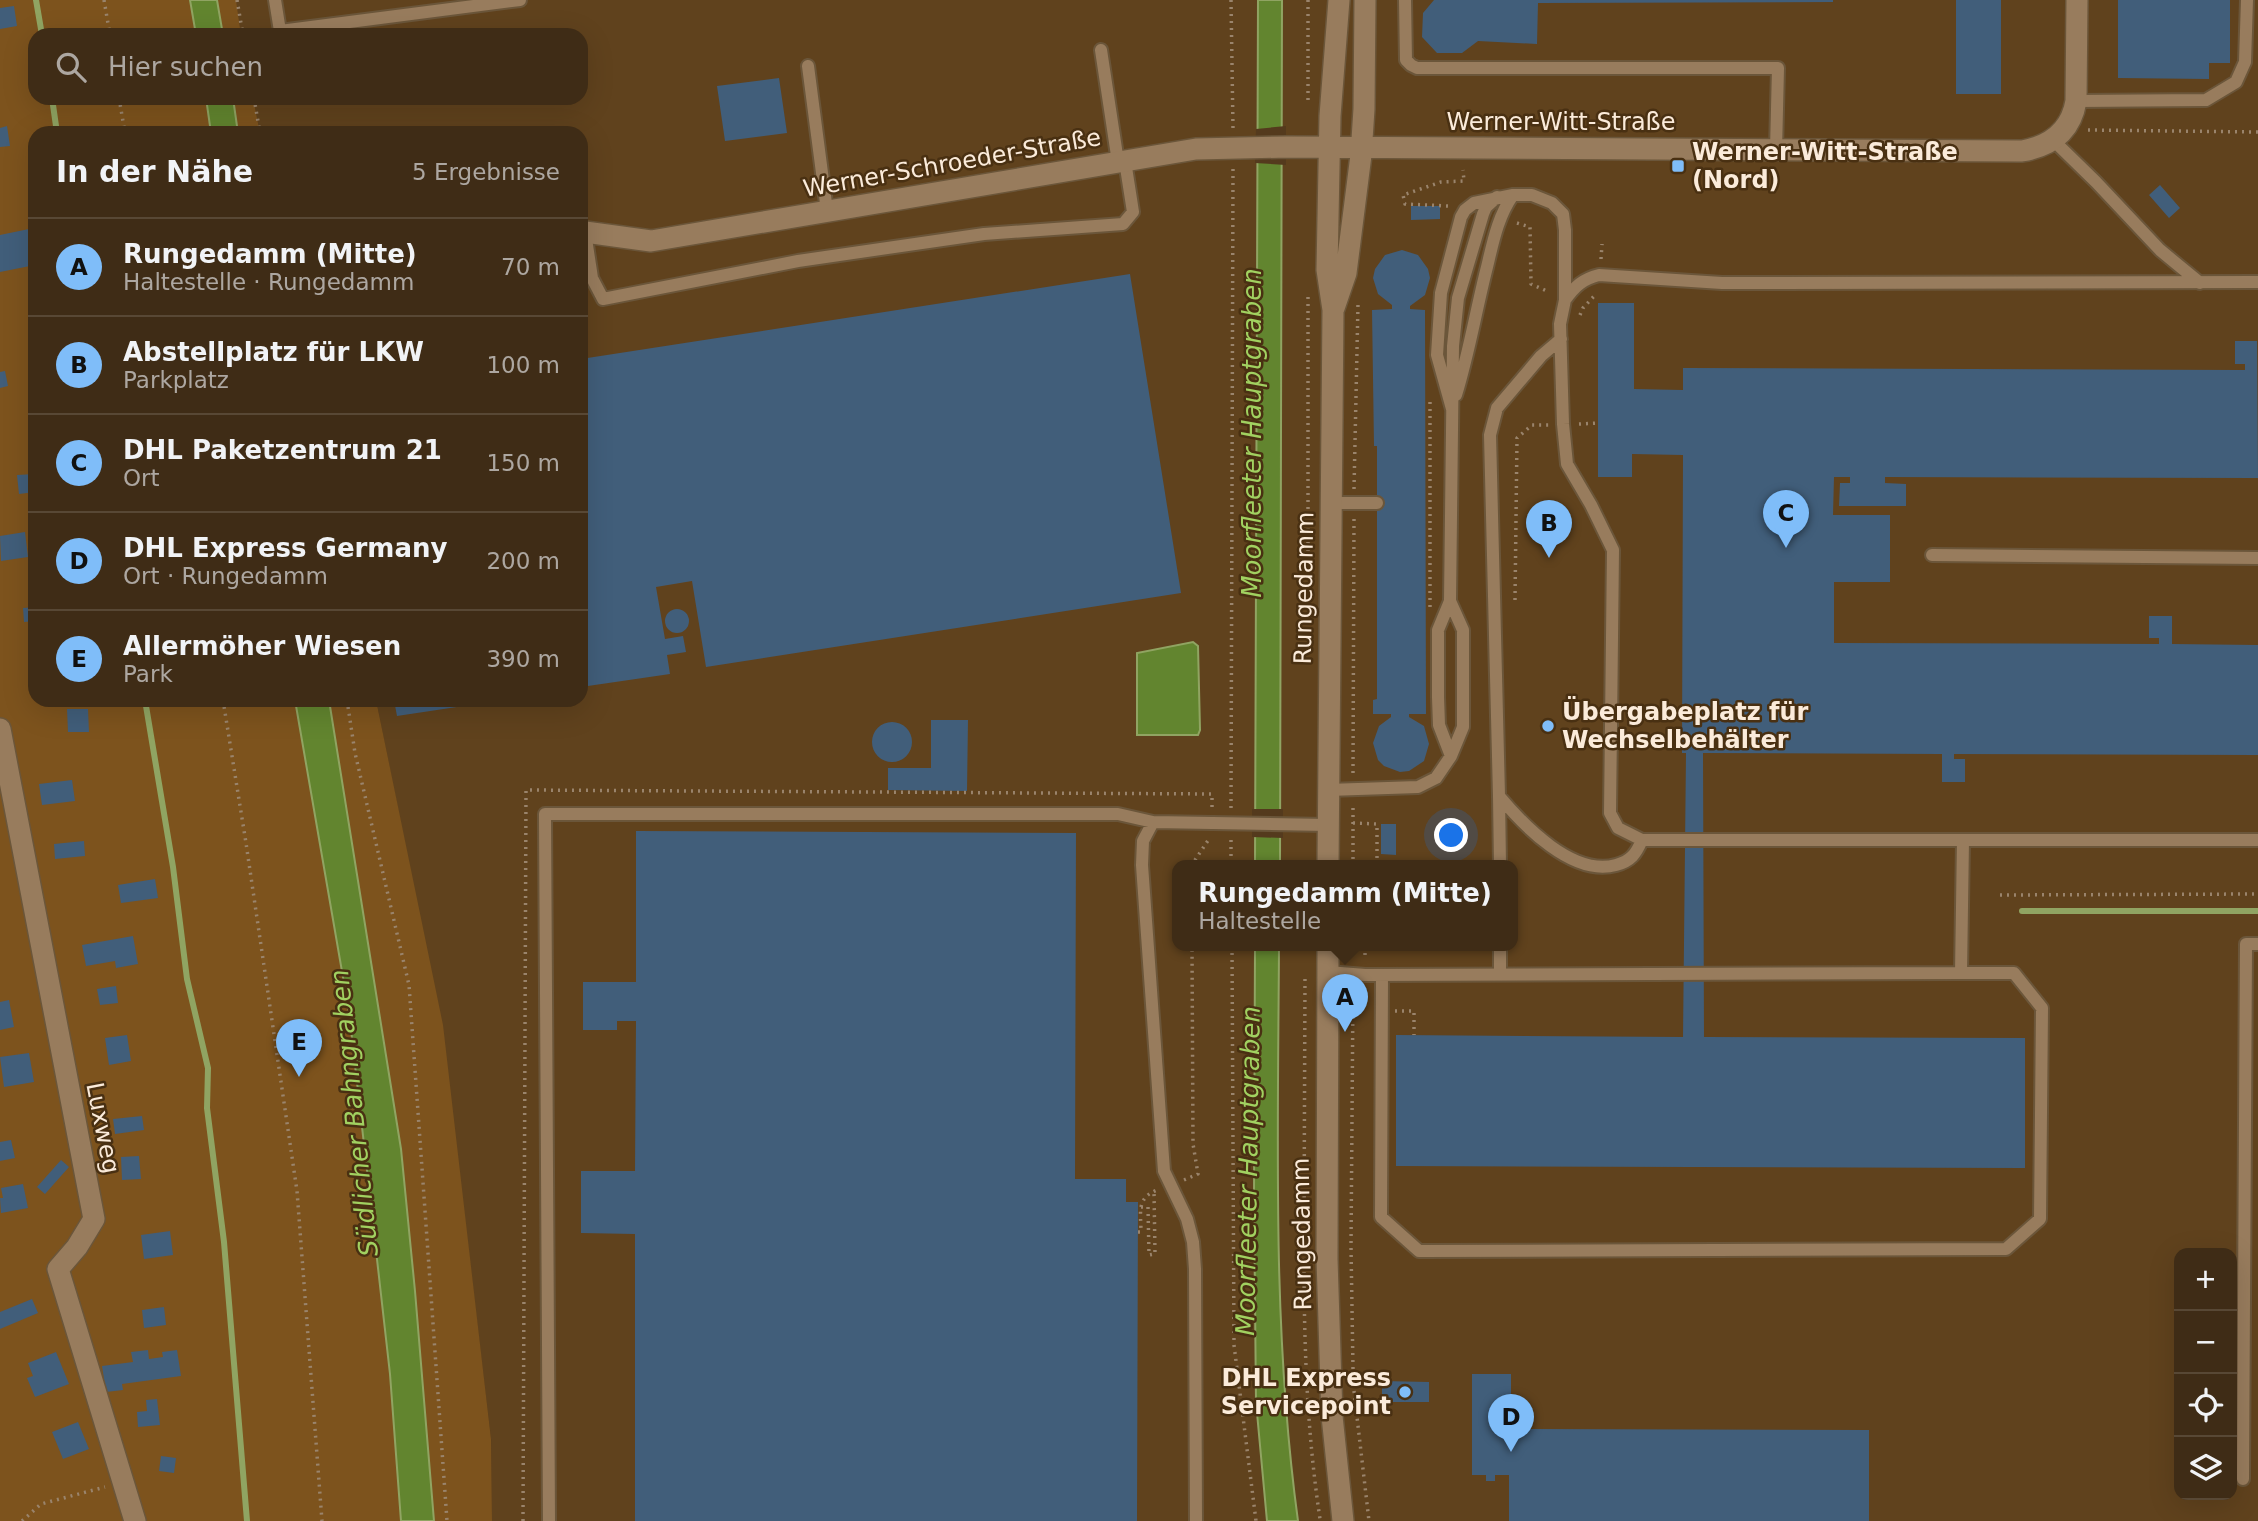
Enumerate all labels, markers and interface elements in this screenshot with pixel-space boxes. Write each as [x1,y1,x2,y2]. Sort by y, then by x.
search box [28,28,588,105]
icon: search [52,48,90,86]
text: Hier suchen [108,52,263,82]
street label: Werner-Witt-Straße [1447,108,1675,136]
street label: Werner-Schroeder-Straße [801,123,1103,203]
place label: Werner-Witt-Straße (Nord) [1692,138,1958,194]
text: In der Nähe [56,154,253,189]
marker: Werner-Witt-Straße (Nord) [1670,158,1686,174]
text: 5 Ergebnisse [412,159,560,185]
text: Rungedamm (Mitte) [123,239,417,269]
text: A [70,254,88,280]
text: 70 m [501,254,560,280]
water label: Moorfleeter Hauptgraben [1237,268,1267,598]
text: Haltestelle · Rungedamm [123,269,414,295]
text: Abstellplatz für LKW [123,337,424,367]
text: B [70,352,88,378]
text: 100 m [486,352,560,378]
text: Parkplatz [123,367,229,393]
text: DHL Paketzentrum 21 [123,435,442,465]
text: C [71,450,87,476]
text: 150 m [486,450,560,476]
text: Ort [123,465,160,491]
pin: C [1763,490,1809,548]
pin: B [1526,500,1572,558]
street label: Rungedamm [1289,511,1319,665]
text: DHL Express Germany [123,533,447,563]
text: D [69,548,89,574]
text: 200 m [486,548,560,574]
text: Ort · Rungedamm [123,563,328,589]
text: Allermöher Wiesen [123,631,401,661]
text: E [71,646,87,672]
text: 390 m [486,646,560,672]
text: Park [123,661,173,687]
place label: Übergabeplatz für Wechselbehälter [1562,696,1809,754]
marker: Übergabeplatz für Wechselbehälter [1540,718,1556,734]
your location [1434,818,1468,852]
popup [1172,860,1518,951]
text: Rungedamm (Mitte) [1198,878,1492,908]
text: Haltestelle [1198,908,1321,934]
water label: Südlicher Bahngraben [324,968,384,1258]
pin: A [1322,974,1368,1032]
water label: Moorfleeter Hauptgraben [1230,1006,1266,1336]
pin: E [276,1019,322,1077]
street label: Luxweg [80,1080,126,1176]
street label: Rungedamm [1287,1157,1317,1311]
map controls [2174,1248,2237,1500]
button: + [2174,1248,2237,1311]
button: − [2174,1311,2237,1374]
place label: DHL Express Servicepoint [1221,1364,1391,1420]
button: locate [2174,1374,2237,1437]
marker: DHL Express Servicepoint [1397,1384,1413,1400]
pin: D [1488,1394,1534,1452]
button: layers [2174,1437,2237,1500]

